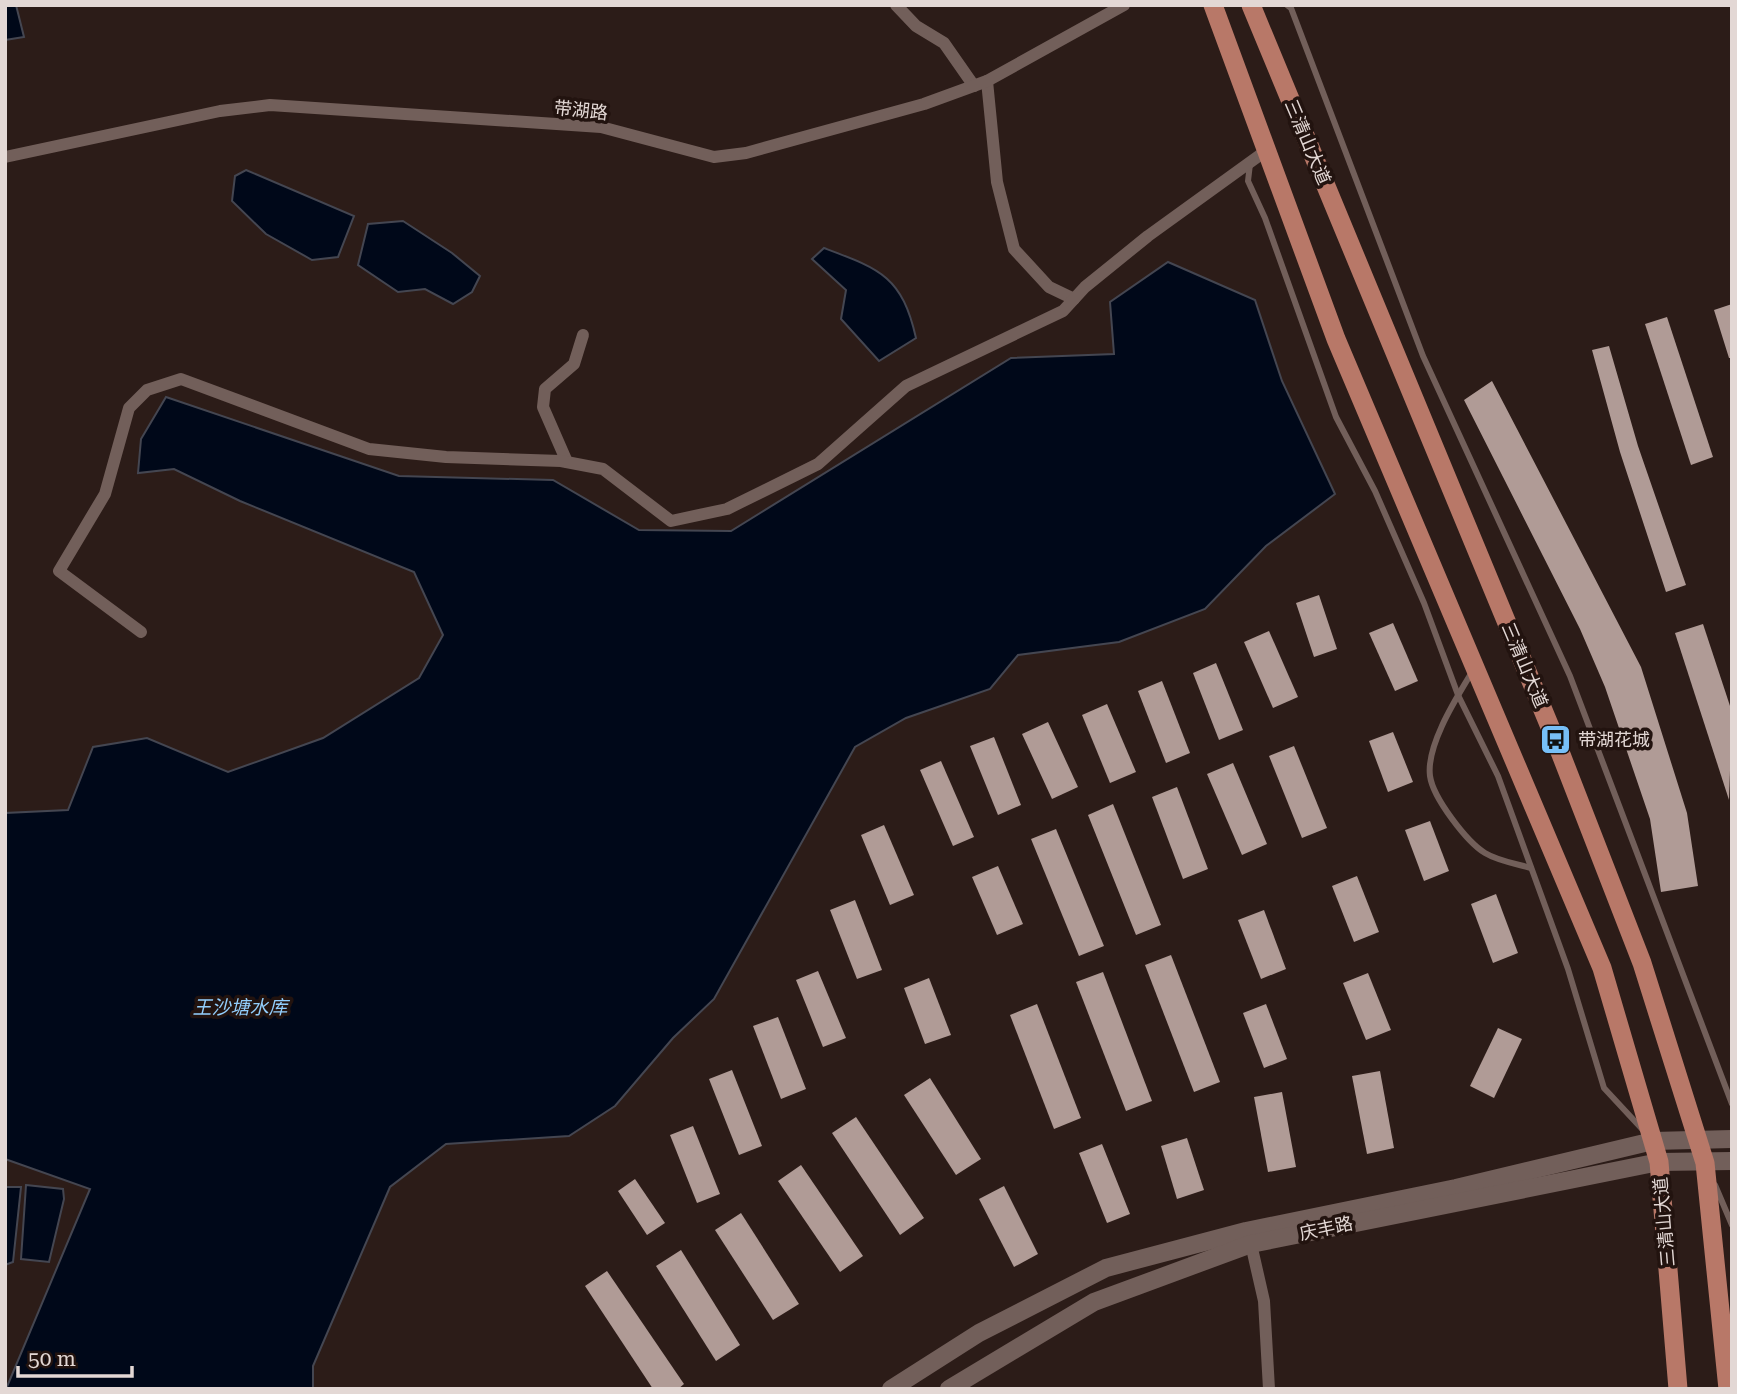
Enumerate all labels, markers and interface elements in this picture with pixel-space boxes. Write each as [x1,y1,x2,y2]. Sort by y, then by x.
street label: 三清山大道 [1281,96,1335,188]
street label: 带湖路 [553,97,609,123]
street label: 三清山大道 [1498,619,1552,711]
bus stop icon: 带湖花城 [1538,722,1572,756]
place label: 带湖花城 [1578,729,1650,750]
water label: 王沙塘水库 [192,996,290,1019]
street label: 三清山大道 [1650,1176,1678,1268]
street label: 庆丰路 [1297,1212,1355,1244]
scale bar [18,1334,131,1378]
text: 50 m [28,1347,76,1371]

